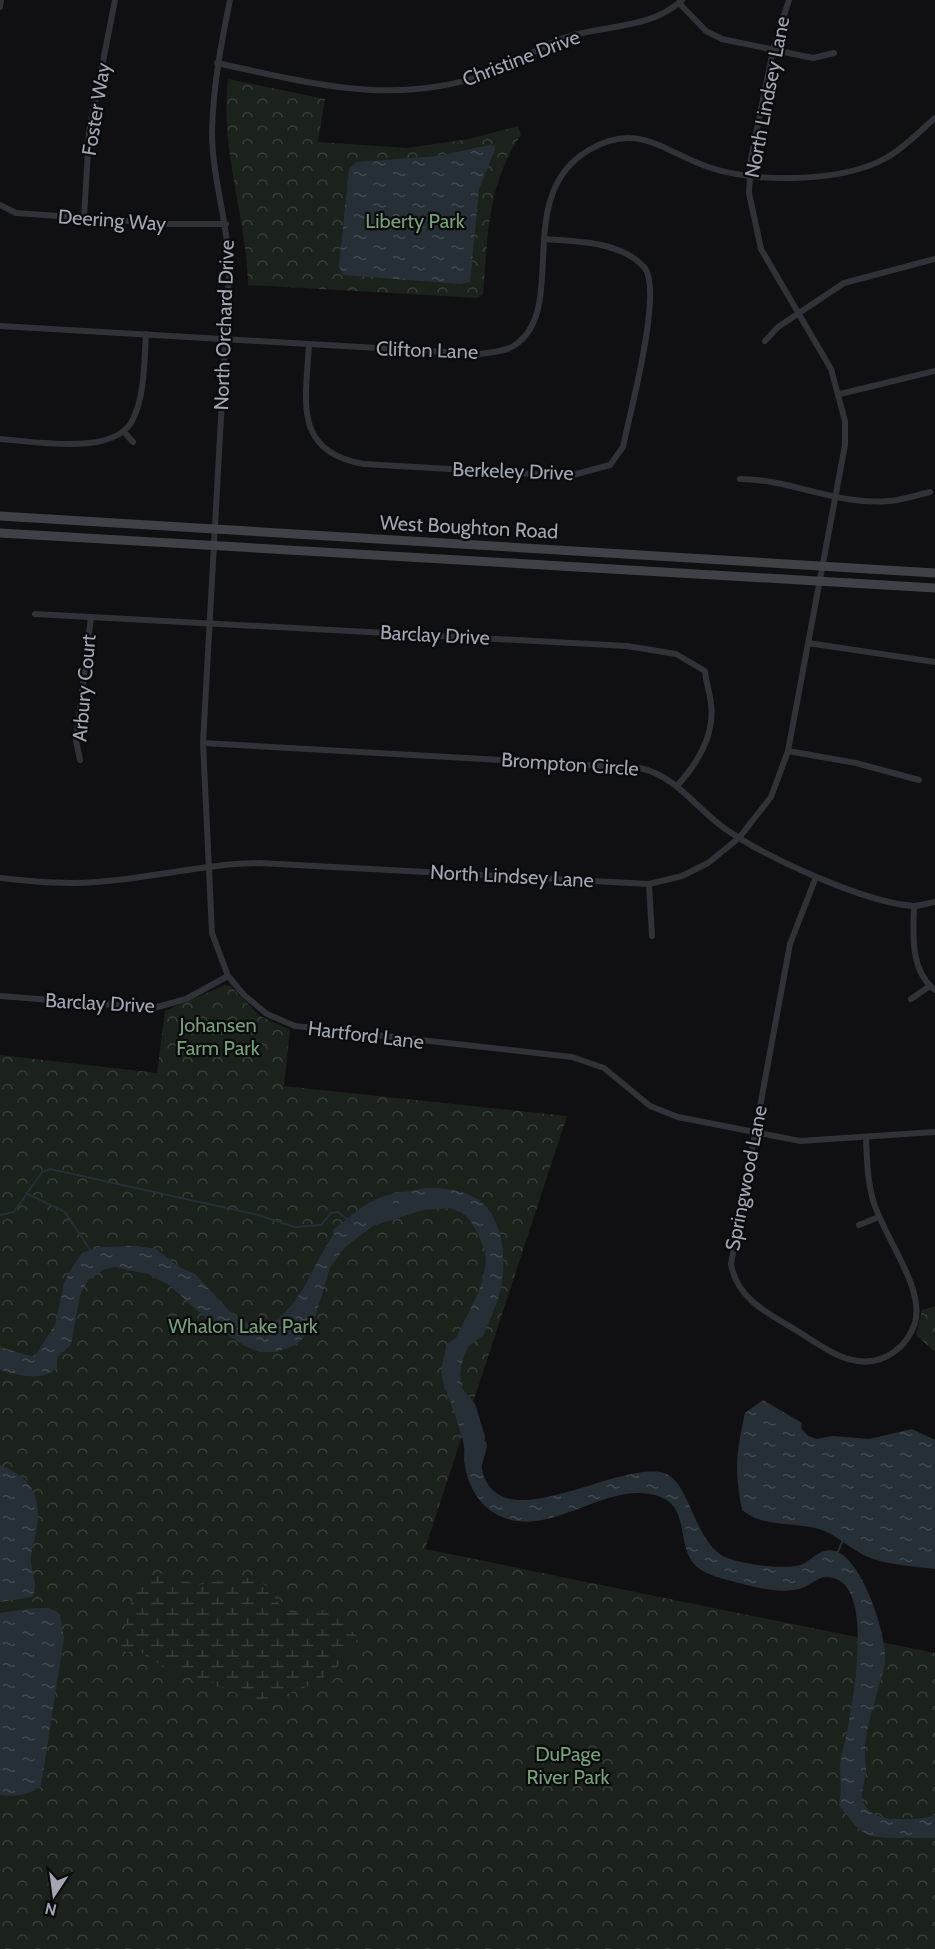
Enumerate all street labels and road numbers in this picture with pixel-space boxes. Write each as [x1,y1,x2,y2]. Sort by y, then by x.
street label: North Lindsey Lane [740,14,794,180]
street label: Christine Drive [459,25,583,91]
street label: Foster Way [77,61,115,157]
street label: Deering Way [57,204,167,236]
street label: North Orchard Drive [209,239,239,411]
street label: Clifton Lane [375,336,479,364]
street label: Berkeley Drive [452,457,574,485]
street label: West Boughton Road [379,510,559,544]
street label: Barclay Drive [379,620,491,650]
street label: Arbury Court [67,633,101,743]
street label: Brompton Circle [500,747,640,781]
street label: North Lindsey Lane [430,860,594,892]
street label: Barclay Drive [44,988,156,1018]
street label: Hartford Lane [307,1016,425,1054]
street label: Springwood Lane [720,1103,772,1253]

